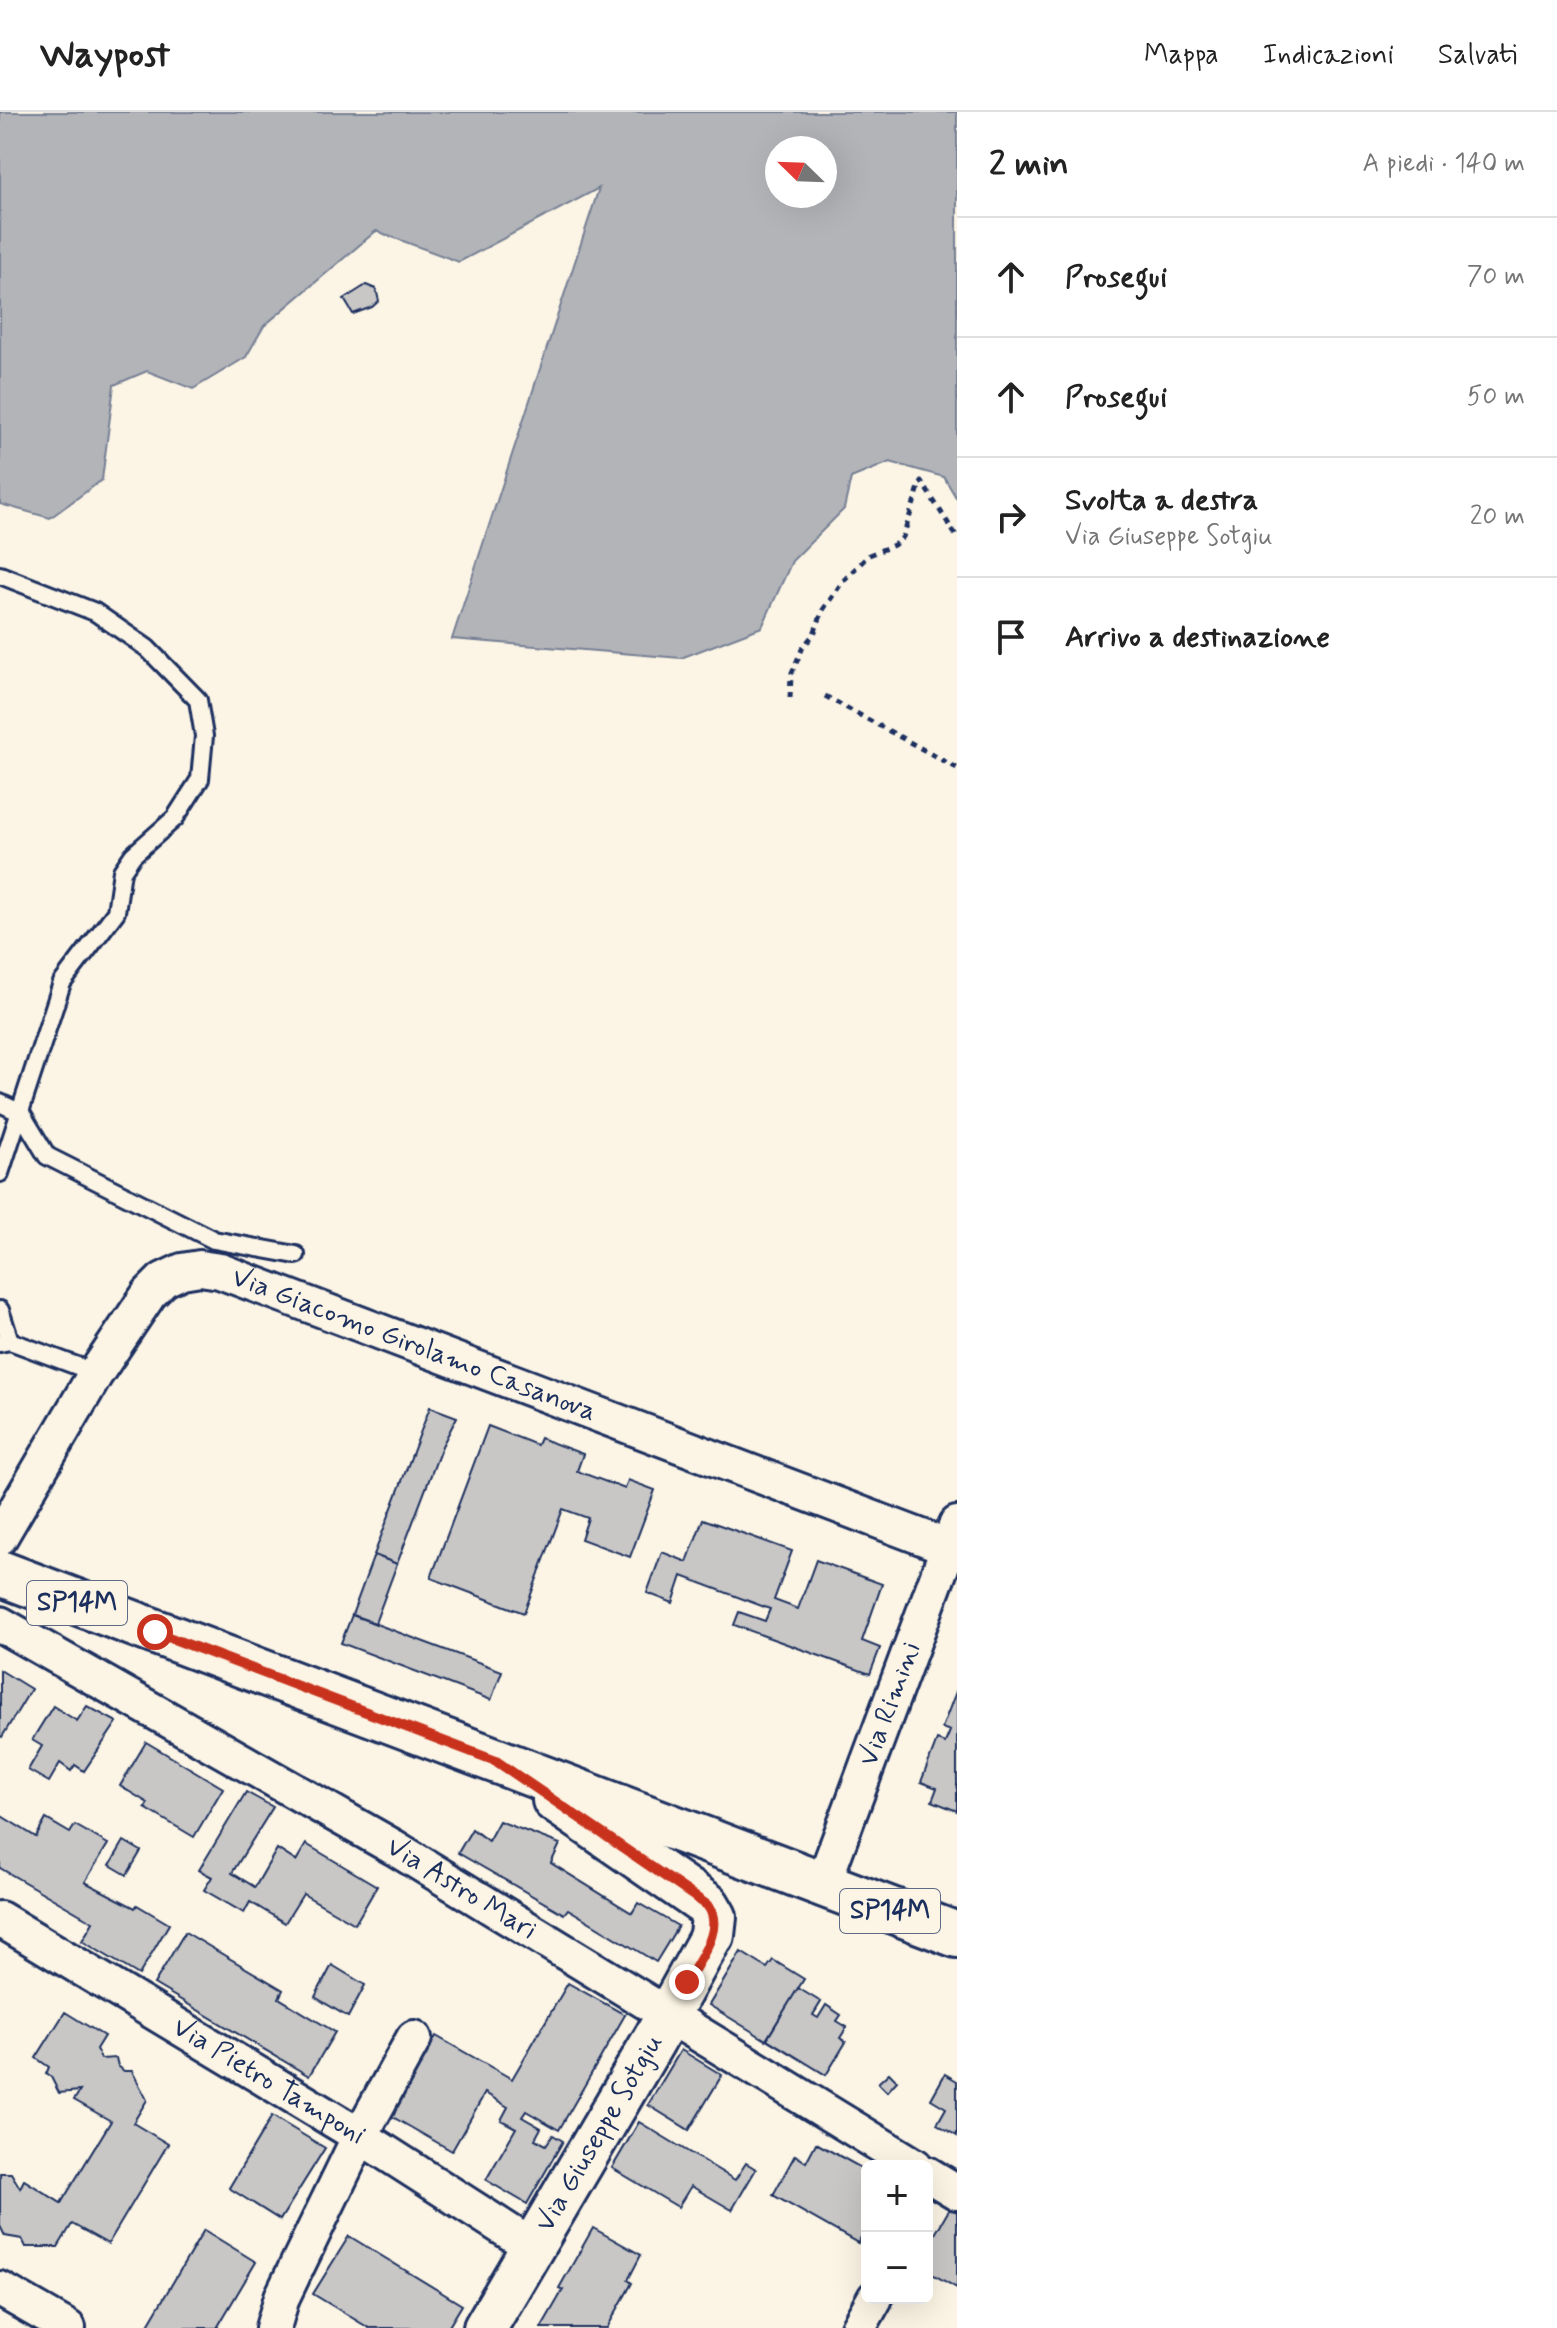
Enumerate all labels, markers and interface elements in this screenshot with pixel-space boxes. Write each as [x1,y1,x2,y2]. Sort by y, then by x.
text: Waypost [40,31,170,80]
text: Mappa [1144,37,1219,74]
text: Indicazioni [1263,37,1394,74]
text: Salvati [1438,37,1517,74]
north arrow [765,136,837,208]
text: 2 min [989,142,1069,187]
text: A piedi · 140 m [1362,147,1525,181]
icon: ahead [989,255,1033,299]
text: Prosegui [1065,258,1167,297]
text: 70 m [1467,260,1525,294]
icon: ahead [989,375,1033,419]
text: Prosegui [1065,378,1167,417]
text: 50 m [1467,380,1525,414]
text: Svolta a destra [1065,481,1258,520]
icon: right [989,495,1033,539]
text: 20 m [1470,500,1525,534]
text: Via Giuseppe Sotgiu [1065,520,1273,554]
icon: arrive [989,615,1033,659]
text: Arrivo a destinazione [1065,618,1330,657]
street label: Via Giacomo Girolamo Casanova [227,1259,602,1430]
road number: SP14M [27,1581,127,1625]
route start [137,1614,173,1650]
street label: Via Rimini [850,1637,930,1771]
street label: Via Astro Mari [379,1828,544,1949]
road number: SP14M [840,1889,940,1933]
route end [669,1964,705,2000]
street label: Via Pietro Tamponi [166,2009,372,2153]
street label: Via Giuseppe Sotgiu [527,2027,672,2239]
map controls [861,2160,933,2304]
button: + [861,2160,933,2232]
button: − [861,2232,933,2304]

